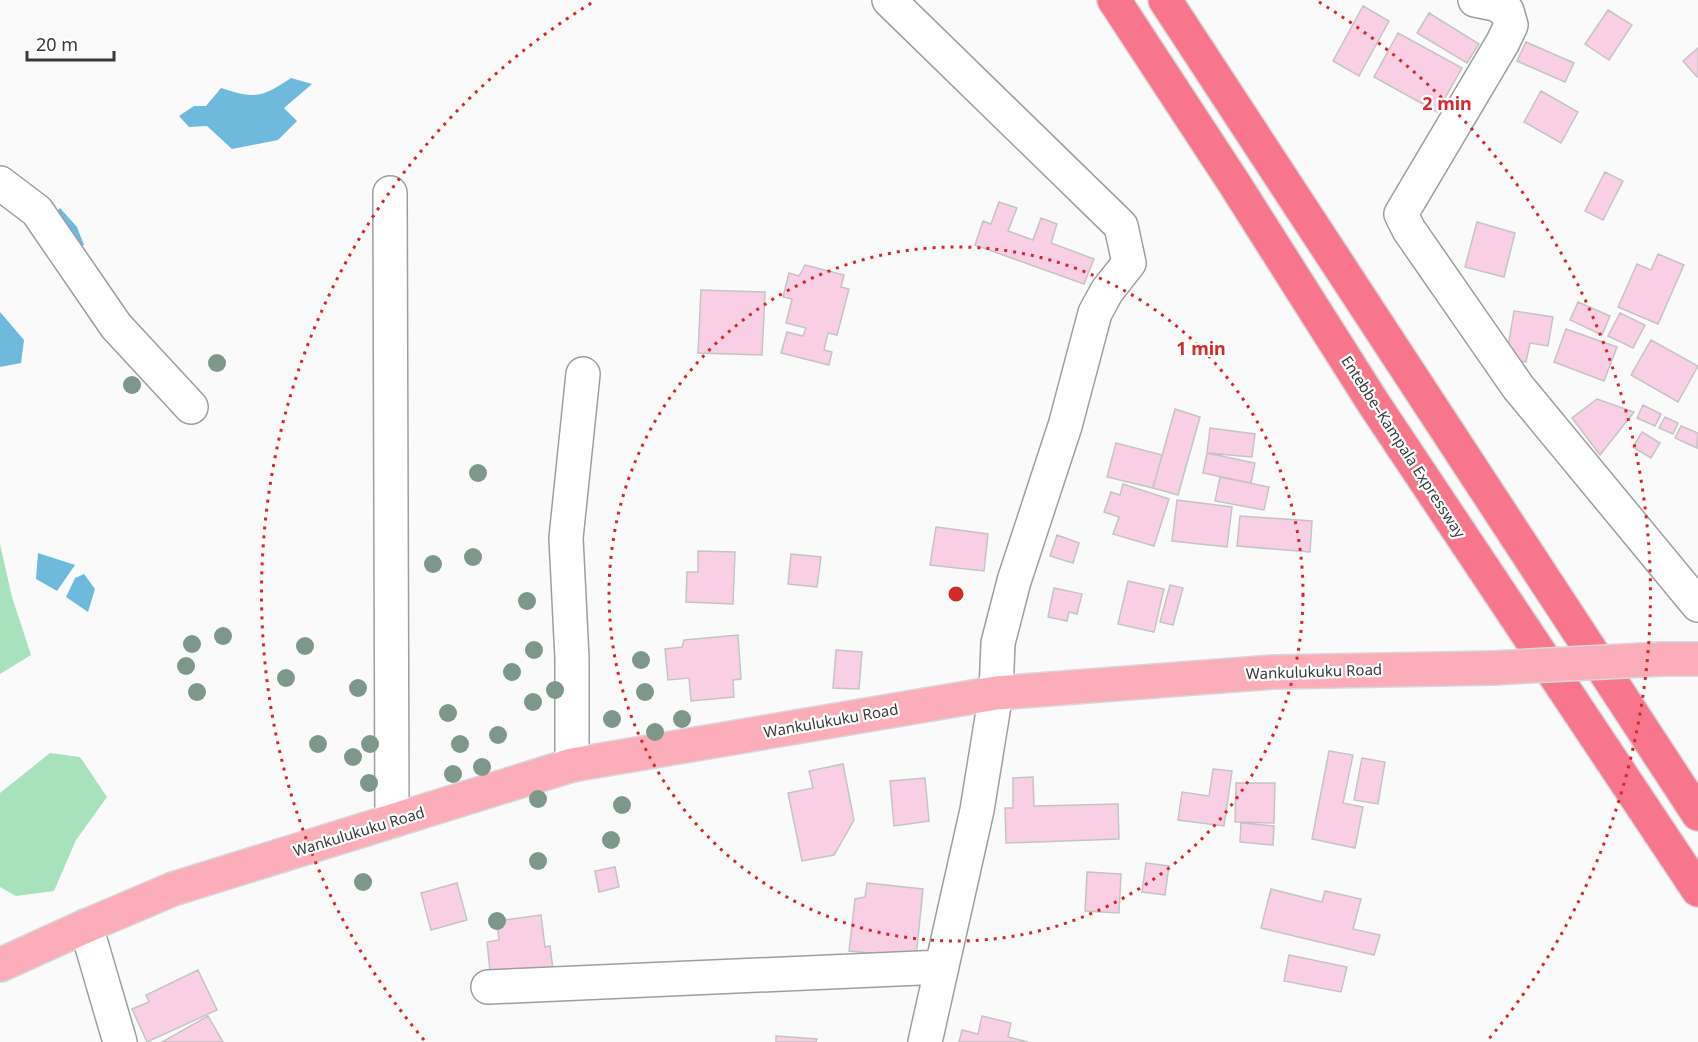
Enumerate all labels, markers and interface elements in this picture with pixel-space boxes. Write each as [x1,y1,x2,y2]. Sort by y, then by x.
scale bar [27,24,114,62]
text: 20 m [36,32,78,56]
text: 2 min [1422,91,1472,115]
text: 1 min [1176,336,1226,360]
street label: Entebbe–Kampala Expressway [1337,351,1471,542]
centre of rings [946,584,966,604]
street label: Wankulukuku Road [1246,659,1382,683]
street label: Wankulukuku Road [762,698,900,742]
street label: Wankulukuku Road [291,802,427,861]

